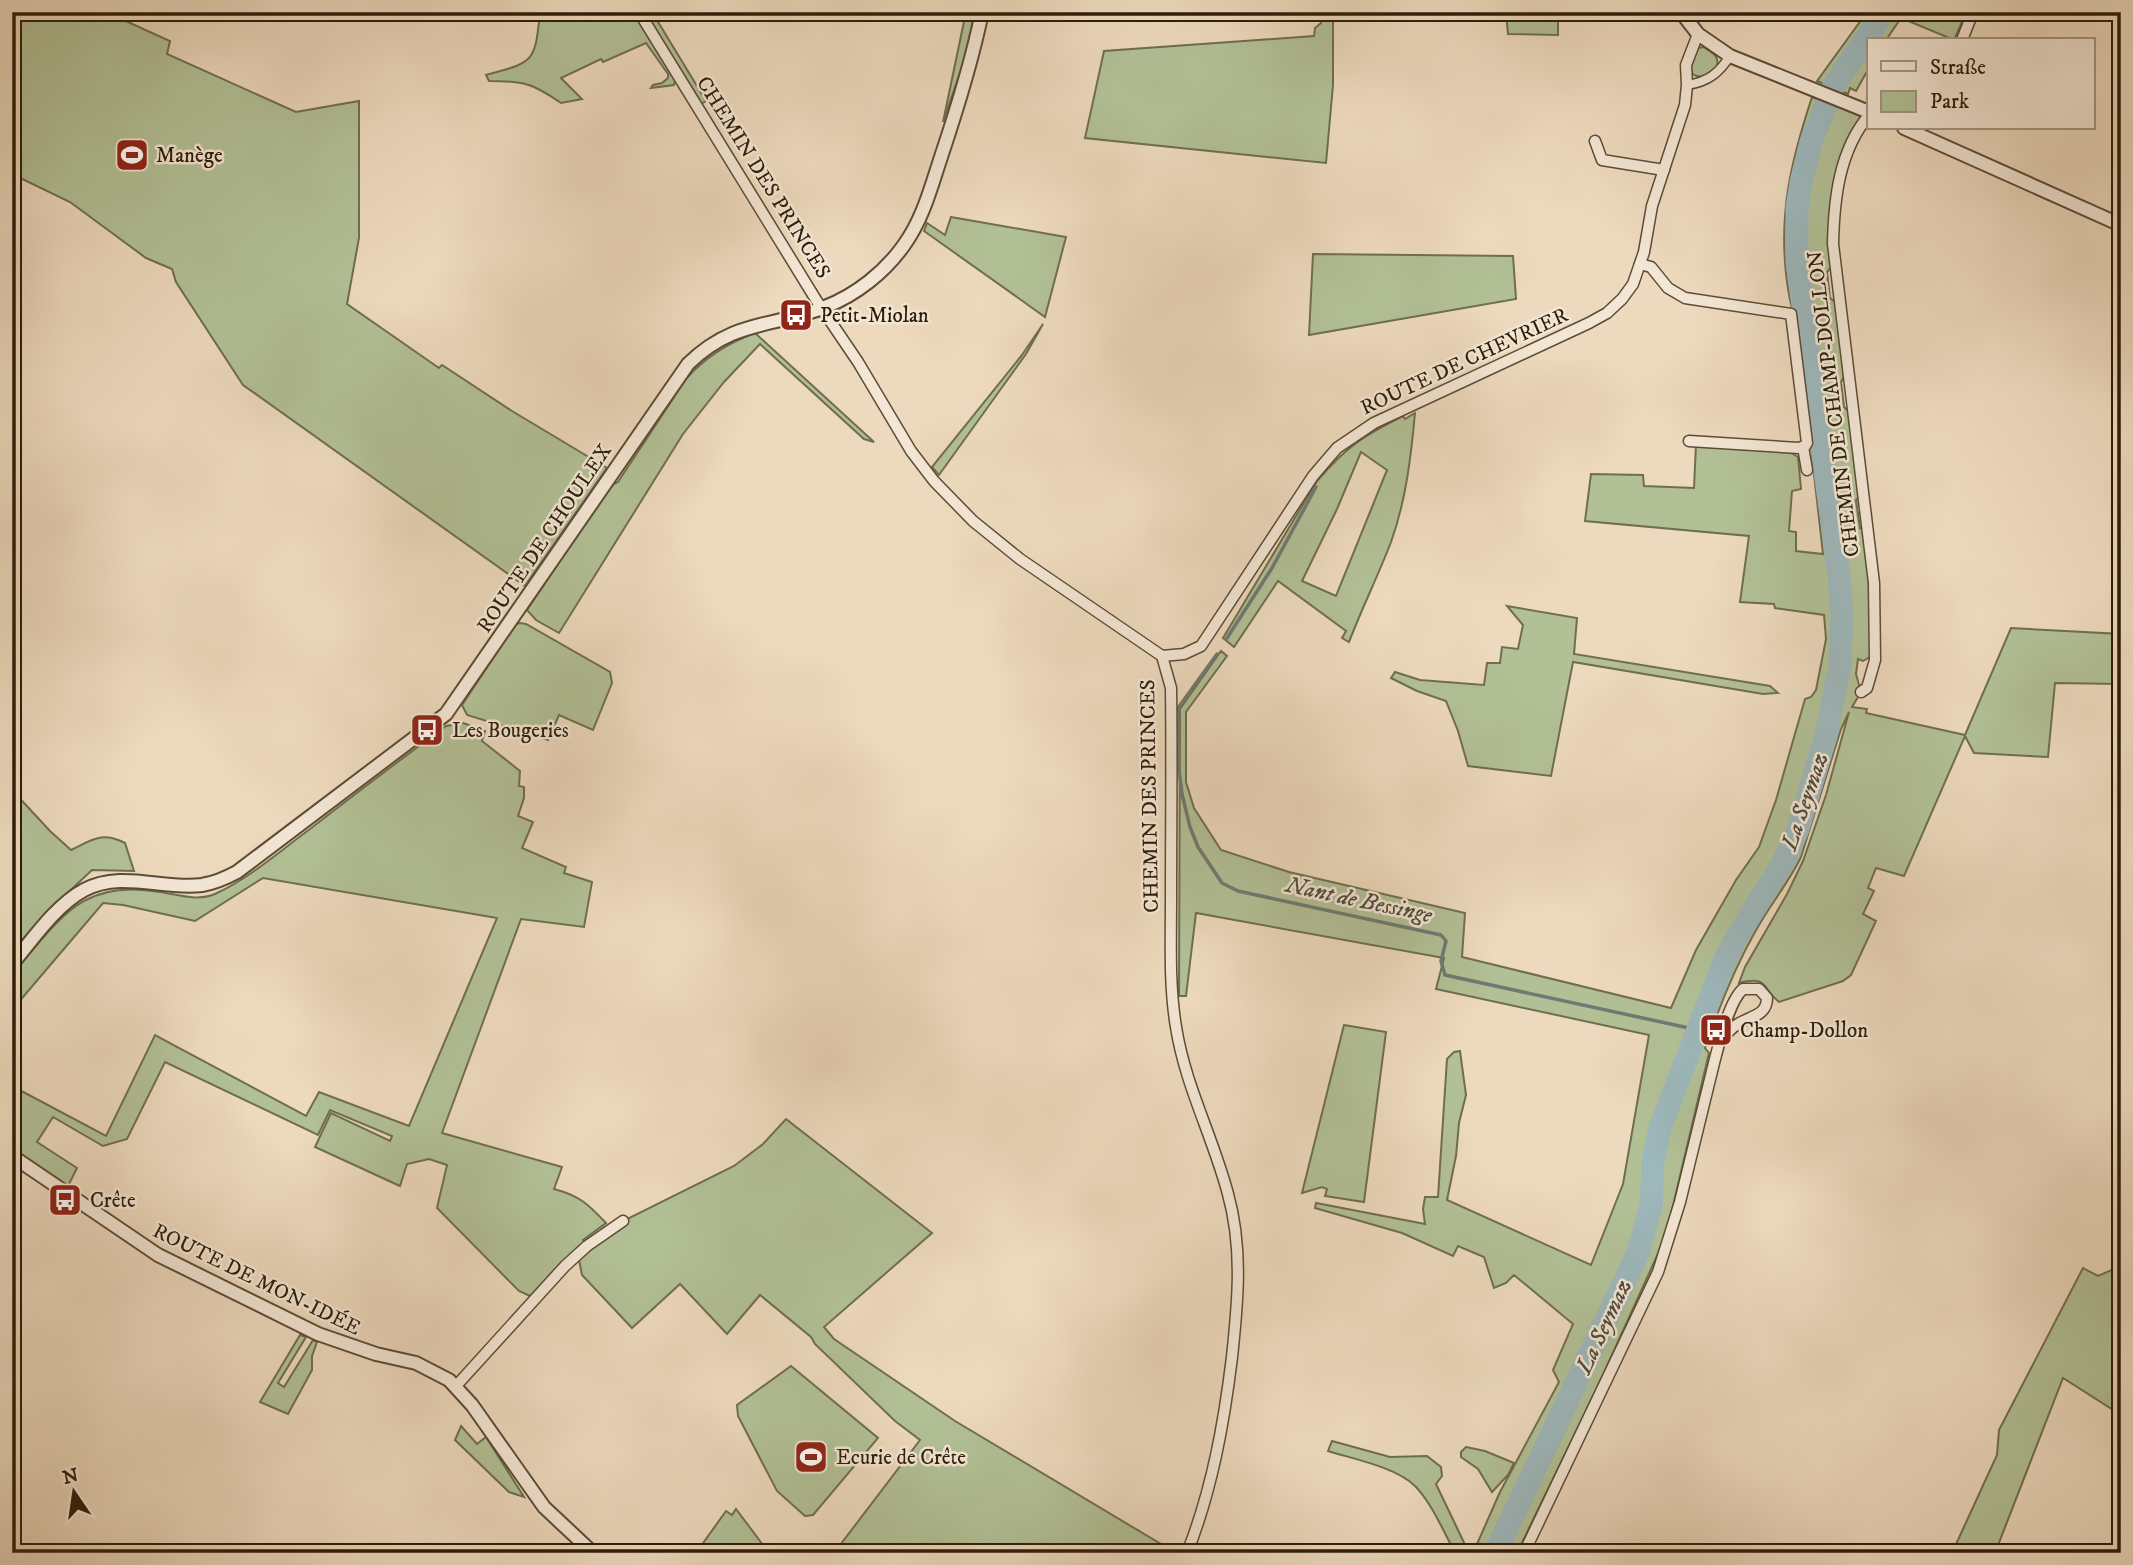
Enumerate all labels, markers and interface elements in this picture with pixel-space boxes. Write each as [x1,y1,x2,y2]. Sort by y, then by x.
legend [1867,38,2094,130]
text: Straße [1930,55,1986,81]
street label: CHEMIN DES PRINCES [690,72,836,283]
text: Park [1930,89,1970,115]
sports icon: Manège [113,136,151,174]
place label: Manège [156,143,223,169]
street label: CHEMIN DE CHAMP-DOLLON [1802,249,1866,558]
bus stop icon: Petit-Miolan [777,296,815,334]
street label: ROUTE DE CHEVRIER [1356,302,1572,421]
place label: Petit-Miolan [820,303,929,329]
street label: ROUTE DE CHOULEX [472,439,618,638]
street label: CHEMIN DES PRINCES [1135,679,1165,913]
bus stop icon: Les Bougeries [408,711,446,749]
place label: Les Bougeries [452,718,569,744]
water label: La Seymaz [1775,749,1836,856]
water label: Nant de Bessinge [1281,870,1436,930]
bus stop icon: Champ-Dollon [1697,1011,1735,1049]
place label: Champ-Dollon [1740,1018,1868,1044]
bus stop icon: Crête [46,1181,84,1219]
place label: Crête [90,1188,136,1214]
street label: ROUTE DE MON-IDÉE [148,1217,365,1342]
water label: La Seymaz [1569,1275,1639,1380]
sports icon: Ecurie de Crête [792,1438,830,1476]
place label: Ecurie de Crête [836,1445,966,1471]
north arrow [38,1456,108,1526]
text: N [60,1464,81,1490]

